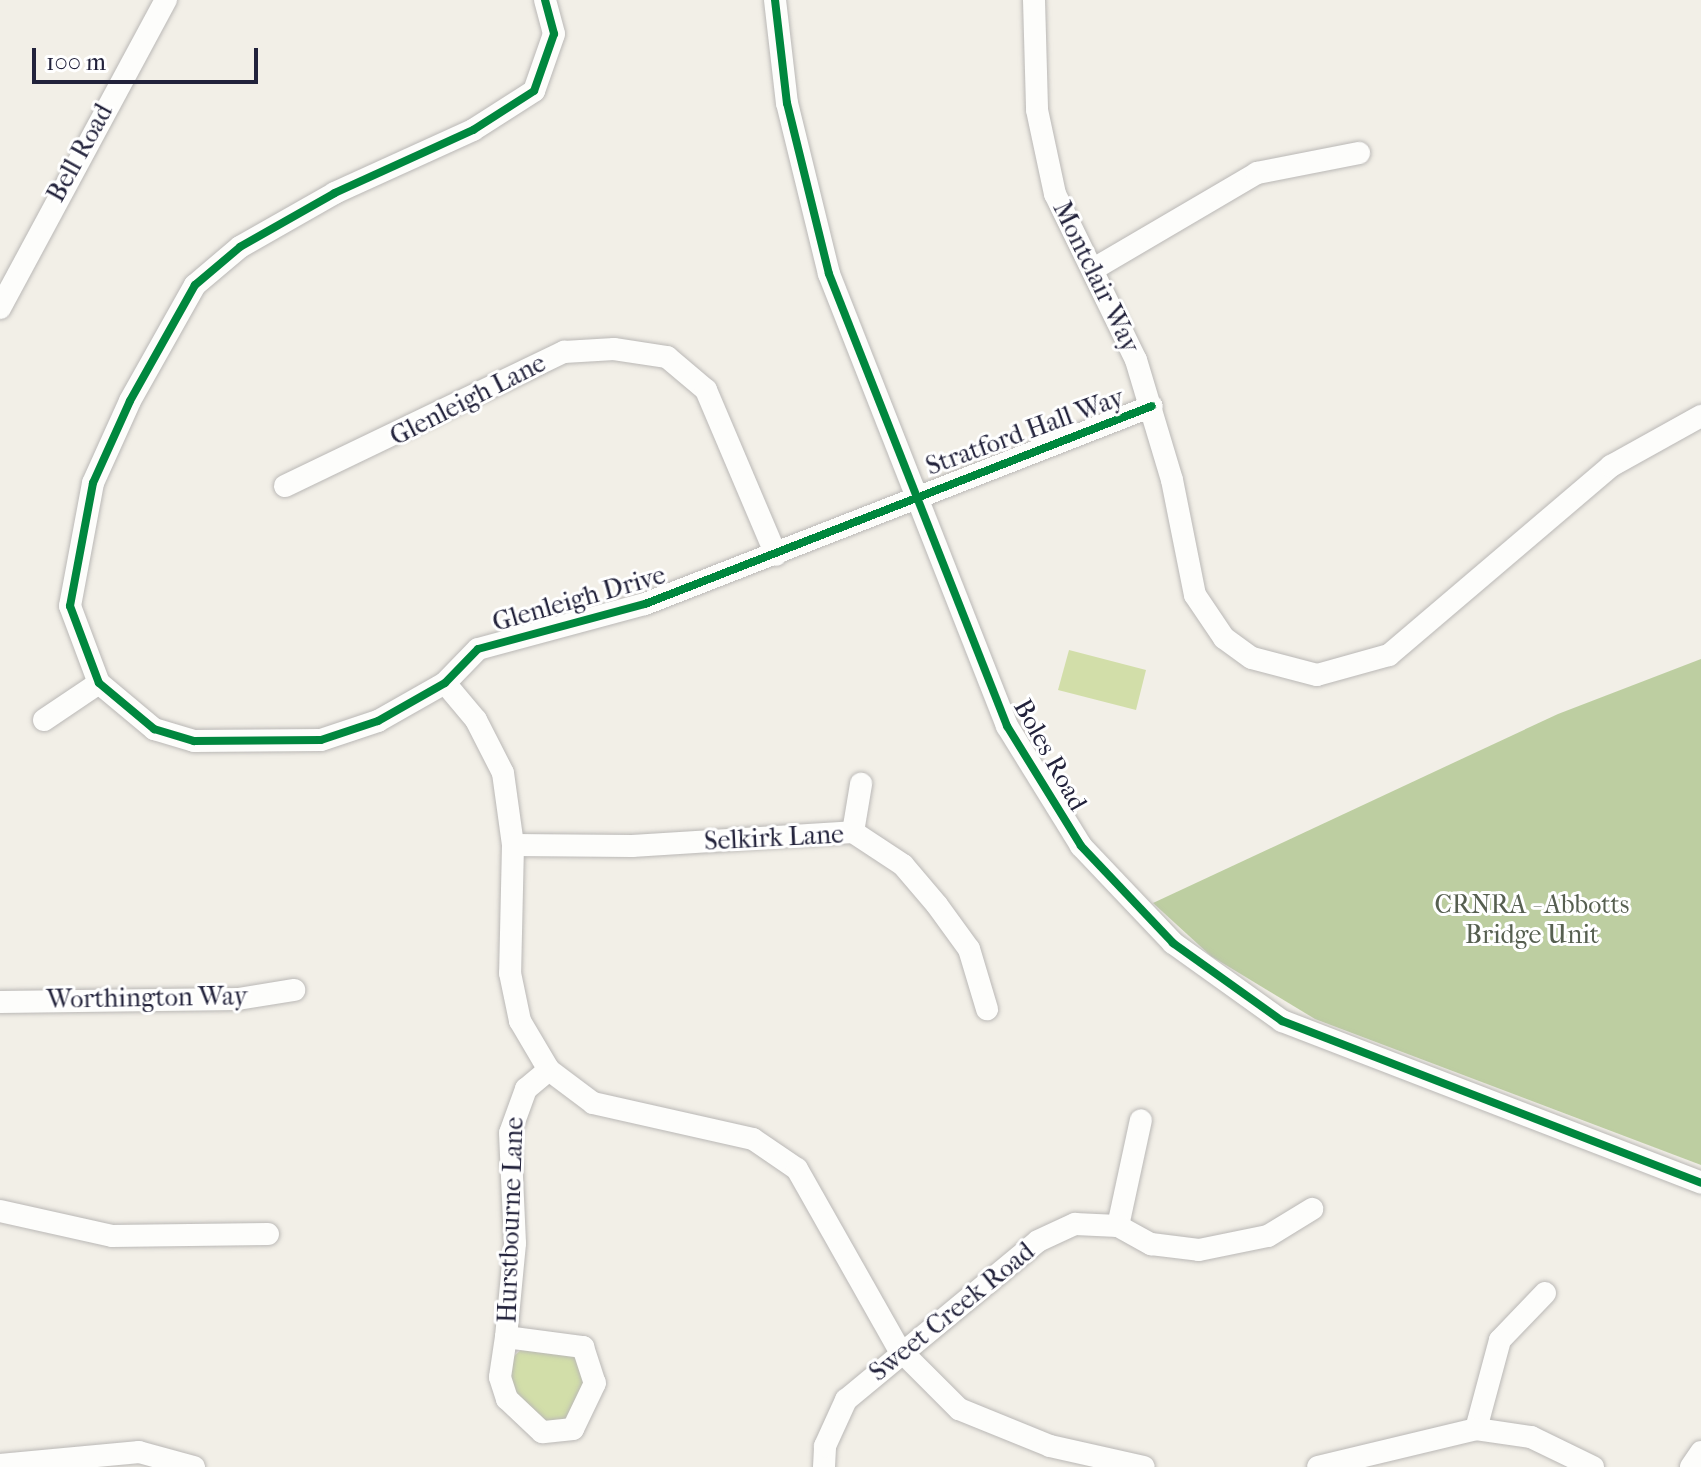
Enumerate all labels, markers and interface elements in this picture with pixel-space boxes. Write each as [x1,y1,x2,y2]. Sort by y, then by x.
scale bar [36,32,262,82]
text: 100 m [46,48,106,76]
street label: Bell Road [40,98,120,208]
street label: Montclair Way [1046,196,1146,358]
street label: Glenleigh Lane [385,347,551,453]
street label: Stratford Hall Way [922,382,1128,482]
street label: Glenleigh Drive [489,559,669,639]
street label: Boles Road [1007,694,1093,816]
street label: Selkirk Lane [703,819,845,857]
park label: CRNRA - Abbotts Bridge Unit [1435,889,1629,950]
street label: Worthington Way [46,981,248,1015]
street label: Hurstbourne Lane [492,1116,530,1324]
street label: Sweet Creek Road [863,1236,1041,1388]

